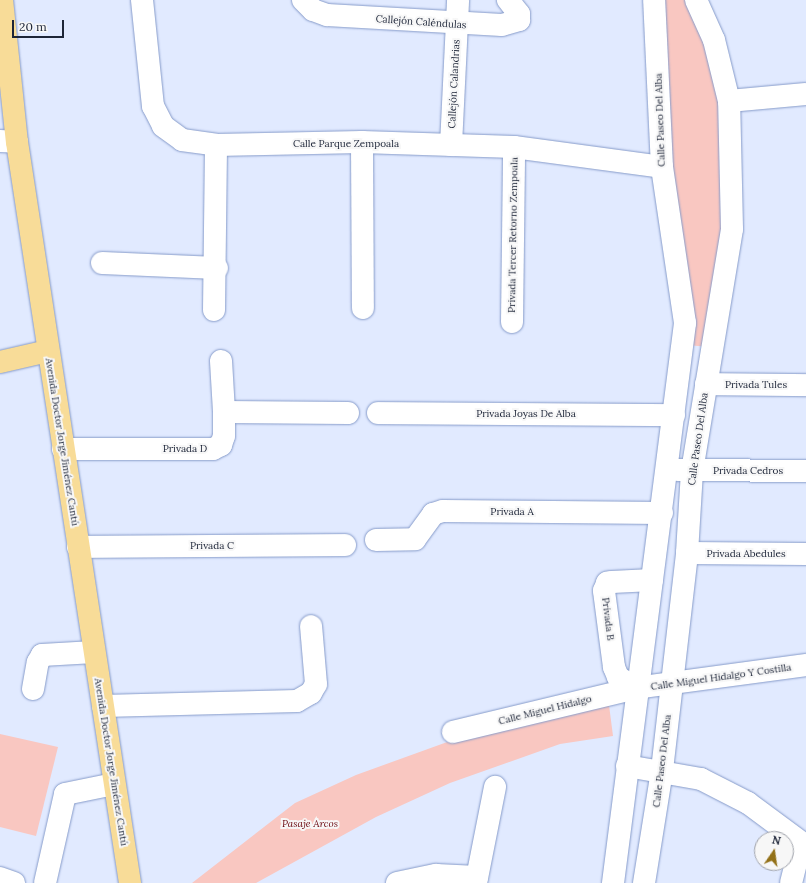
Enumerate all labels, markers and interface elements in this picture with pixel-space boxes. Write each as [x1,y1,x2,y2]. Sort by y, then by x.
scale bar [14,12,66,38]
street label: Callejón Caléndulas [375,13,467,31]
text: 20 m [19,19,47,34]
street label: Callejón Calandrias [446,39,462,129]
street label: Calle Paseo Del Alba [652,73,668,167]
street label: Calle Parque Zempoala [293,138,399,150]
street label: Privada Tercer Retorno Zempoala [506,157,520,313]
street label: Avenida Doctor Jorge Jiménez Cantú [43,357,81,527]
street label: Privada Tules [725,379,787,391]
street label: Calle Paseo Del Alba [686,392,710,486]
street label: Privada Joyas De Alba [476,408,576,420]
street label: Privada D [163,443,207,455]
street label: Privada Cedros [713,465,783,477]
street label: Privada A [490,506,534,518]
street label: Privada C [190,540,234,552]
street label: Privada Abedules [706,548,786,560]
street label: Privada B [599,597,617,641]
street label: Calle Miguel Hidalgo Y Costilla [650,661,792,693]
street label: Avenida Doctor Jorge Jiménez Cantú [92,677,130,847]
street label: Calle Miguel Hidalgo [497,693,593,727]
street label: Calle Paseo Del Alba [650,714,674,808]
park label: Pasaje Arcos [282,818,338,830]
north arrow [754,831,794,871]
text: N [771,833,782,848]

